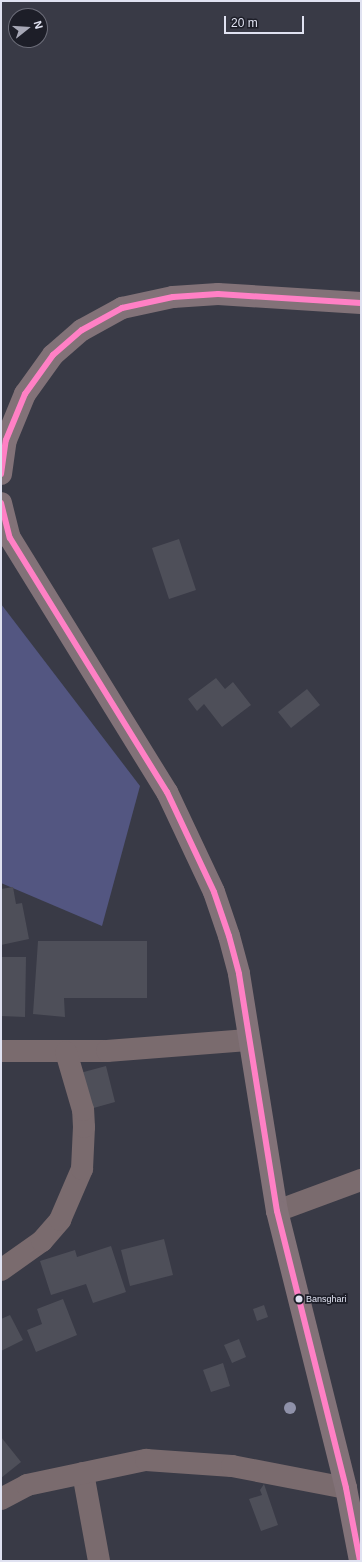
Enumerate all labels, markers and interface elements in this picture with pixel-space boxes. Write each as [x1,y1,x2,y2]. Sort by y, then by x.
north arrow [8,8,48,48]
scale bar [226,8,306,34]
text: 20 m [231,16,258,30]
text: N [32,19,45,30]
marker: Bansghari [294,1294,304,1304]
place label: Bansghari [306,1294,347,1304]

